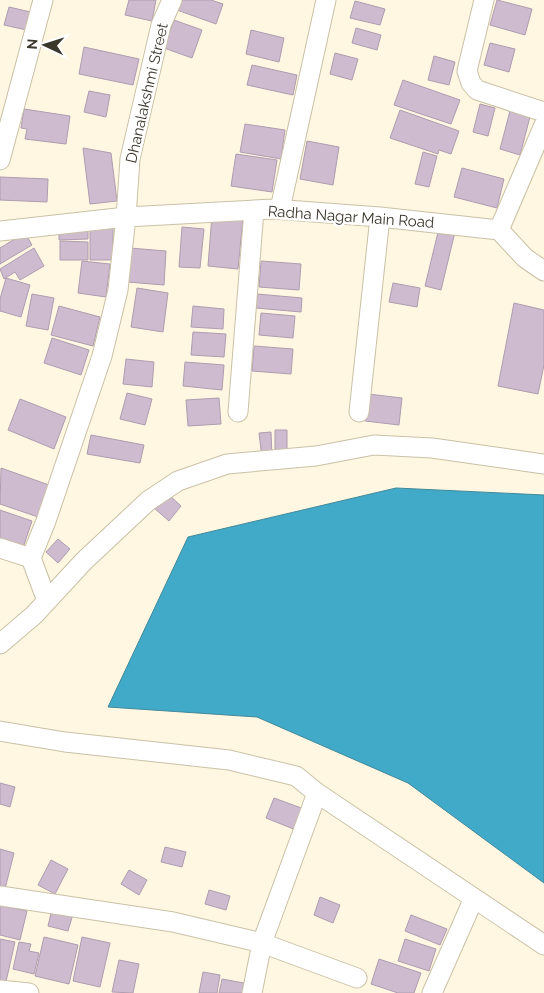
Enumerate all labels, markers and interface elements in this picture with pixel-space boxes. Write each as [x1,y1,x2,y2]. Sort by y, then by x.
north arrow [20,20,70,70]
street label: Dhanalakshmi Street [122,21,172,165]
text: N [24,38,40,50]
street label: Radha Nagar Main Road [267,202,435,232]

